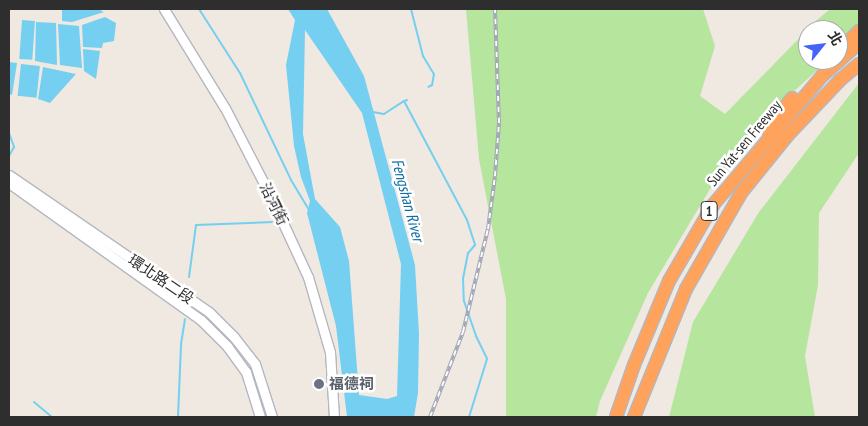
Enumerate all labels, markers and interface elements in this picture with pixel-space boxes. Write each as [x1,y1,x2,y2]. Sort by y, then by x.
north arrow [798,20,848,70]
text: 北 [824,28,847,49]
street label: Sun Yat-sen Freeway [703,96,785,190]
water label: Fengshan River [388,157,428,243]
street label: 沿河街 [256,180,292,228]
road number: 1 [700,200,718,222]
street label: 環北路二段 [125,251,197,307]
place label: 福德祠 [329,375,374,393]
marker: 福德祠 [313,378,325,390]

